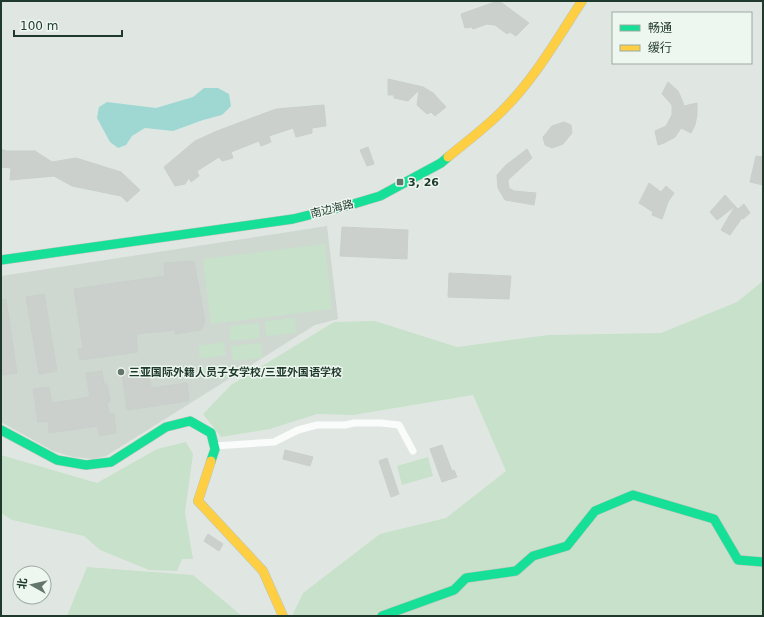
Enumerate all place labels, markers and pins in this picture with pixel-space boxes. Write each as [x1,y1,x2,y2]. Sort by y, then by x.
place label: 3, 26 [408,176,439,189]
marker: 3, 26 [395,177,405,187]
place label: 三亚国际外籍人员子女学校/三亚外国语学校 [129,366,342,379]
marker: 三亚国际外籍人员子女学校/三亚外国语学校 [116,367,126,377]

